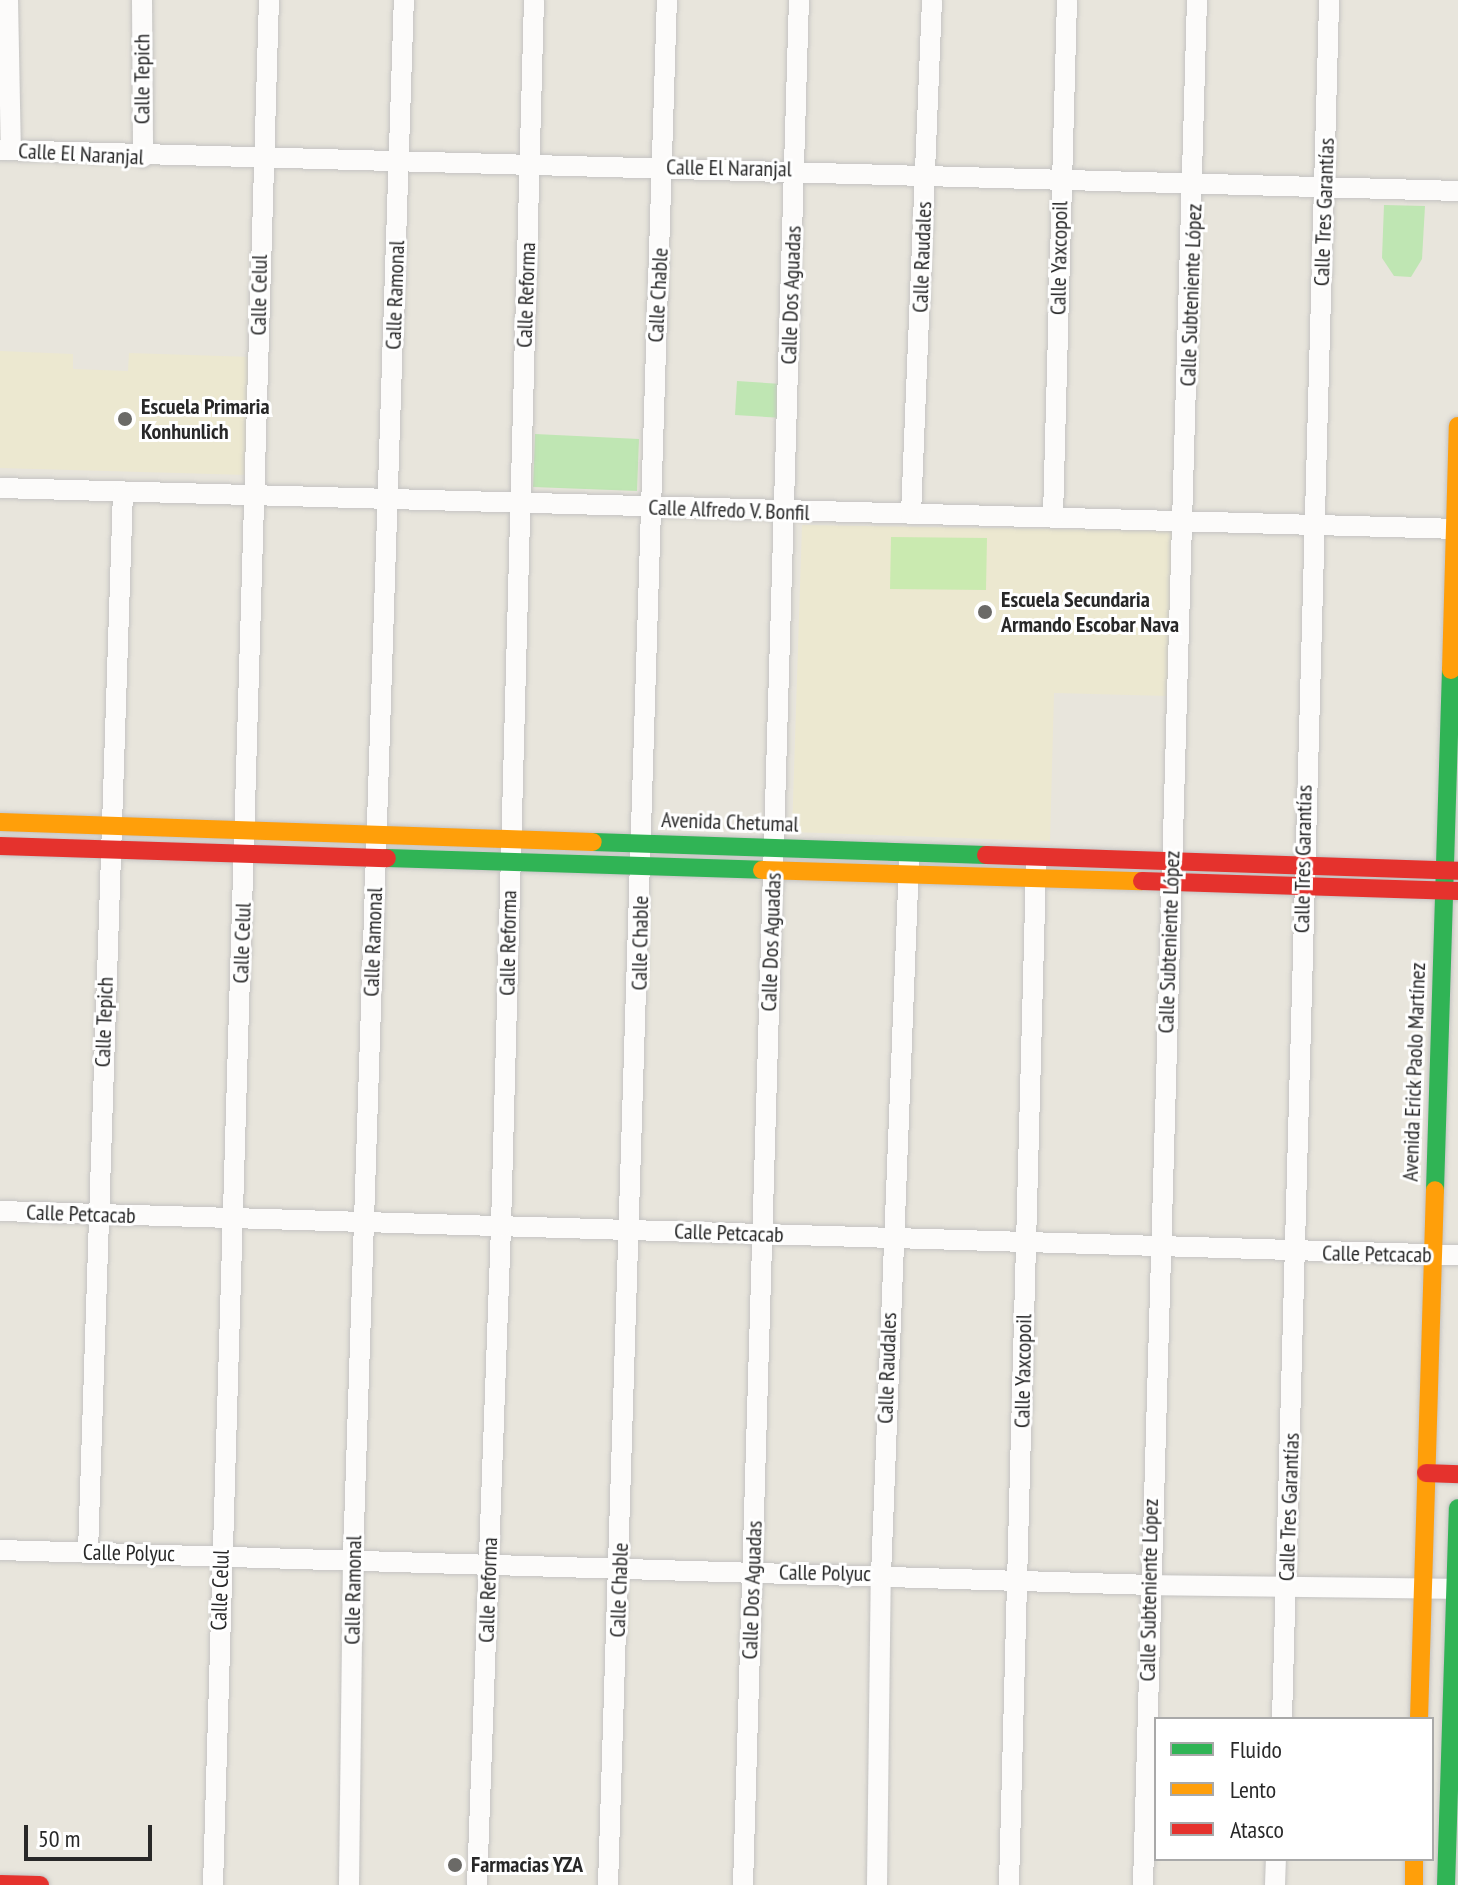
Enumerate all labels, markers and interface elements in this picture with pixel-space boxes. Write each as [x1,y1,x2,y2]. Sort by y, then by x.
street label: Calle Tepich [129,33,155,125]
street label: Calle Tres Garantías [1308,137,1340,287]
street label: Calle El Naranjal [18,138,144,170]
street label: Calle El Naranjal [666,154,792,182]
street label: Calle Yaxcopoil [1045,200,1073,316]
street label: Calle Raudales [907,201,937,313]
street label: Calle Subteniente López [1175,203,1207,387]
street label: Calle Dos Aguadas [775,225,807,365]
street label: Calle Ramonal [380,240,410,350]
street label: Calle Reforma [511,242,541,348]
street label: Calle Chable [642,247,674,343]
street label: Calle Celul [245,254,273,336]
place label: Escuela Primaria Konhunlich [141,393,270,444]
marker: Escuela Primaria Konhunlich [116,410,134,428]
street label: Calle Alfredo V. Bonfil [647,494,811,526]
place label: Escuela Secundaria Armando Escobar Nava [1001,586,1179,638]
marker: Escuela Secundaria Armando Escobar Nava [976,603,994,621]
street label: Calle Tres Garantías [1289,784,1317,934]
street label: Avenida Chetumal [661,806,799,838]
street label: Calle Subteniente López [1153,850,1185,1034]
street label: Calle Dos Aguadas [755,872,787,1012]
street label: Calle Ramonal [358,887,388,997]
street label: Calle Reforma [494,890,522,996]
street label: Calle Chable [626,895,654,991]
street label: Calle Celul [227,902,257,984]
street label: Avenida Erick Paolo Martínez [1397,962,1431,1182]
street label: Calle Tepich [89,976,119,1068]
street label: Calle Petcacab [26,1199,136,1229]
street label: Calle Petcacab [674,1218,784,1248]
street label: Calle Petcacab [1322,1240,1432,1268]
street label: Calle Raudales [872,1312,902,1424]
street label: Calle Yaxcopoil [1009,1313,1037,1429]
street label: Calle Tres Garantías [1273,1432,1305,1582]
street label: Calle Subteniente López [1134,1498,1164,1682]
street label: Calle Dos Aguadas [736,1520,768,1660]
street label: Calle Ramonal [339,1535,367,1645]
street label: Calle Reforma [473,1537,503,1643]
street label: Calle Polyuc [83,1539,175,1567]
street label: Calle Chable [604,1542,634,1638]
street label: Calle Celul [205,1549,235,1631]
street label: Calle Polyuc [779,1559,871,1587]
legend [1154,1717,1434,1861]
text: Fluido [1230,1734,1282,1765]
text: Lento [1230,1774,1276,1805]
scale bar [28,1809,156,1859]
text: Atasco [1230,1814,1284,1845]
text: 50 m [38,1823,80,1854]
place label: Farmacias YZA [471,1852,583,1878]
marker: Farmacias YZA [446,1856,464,1874]

